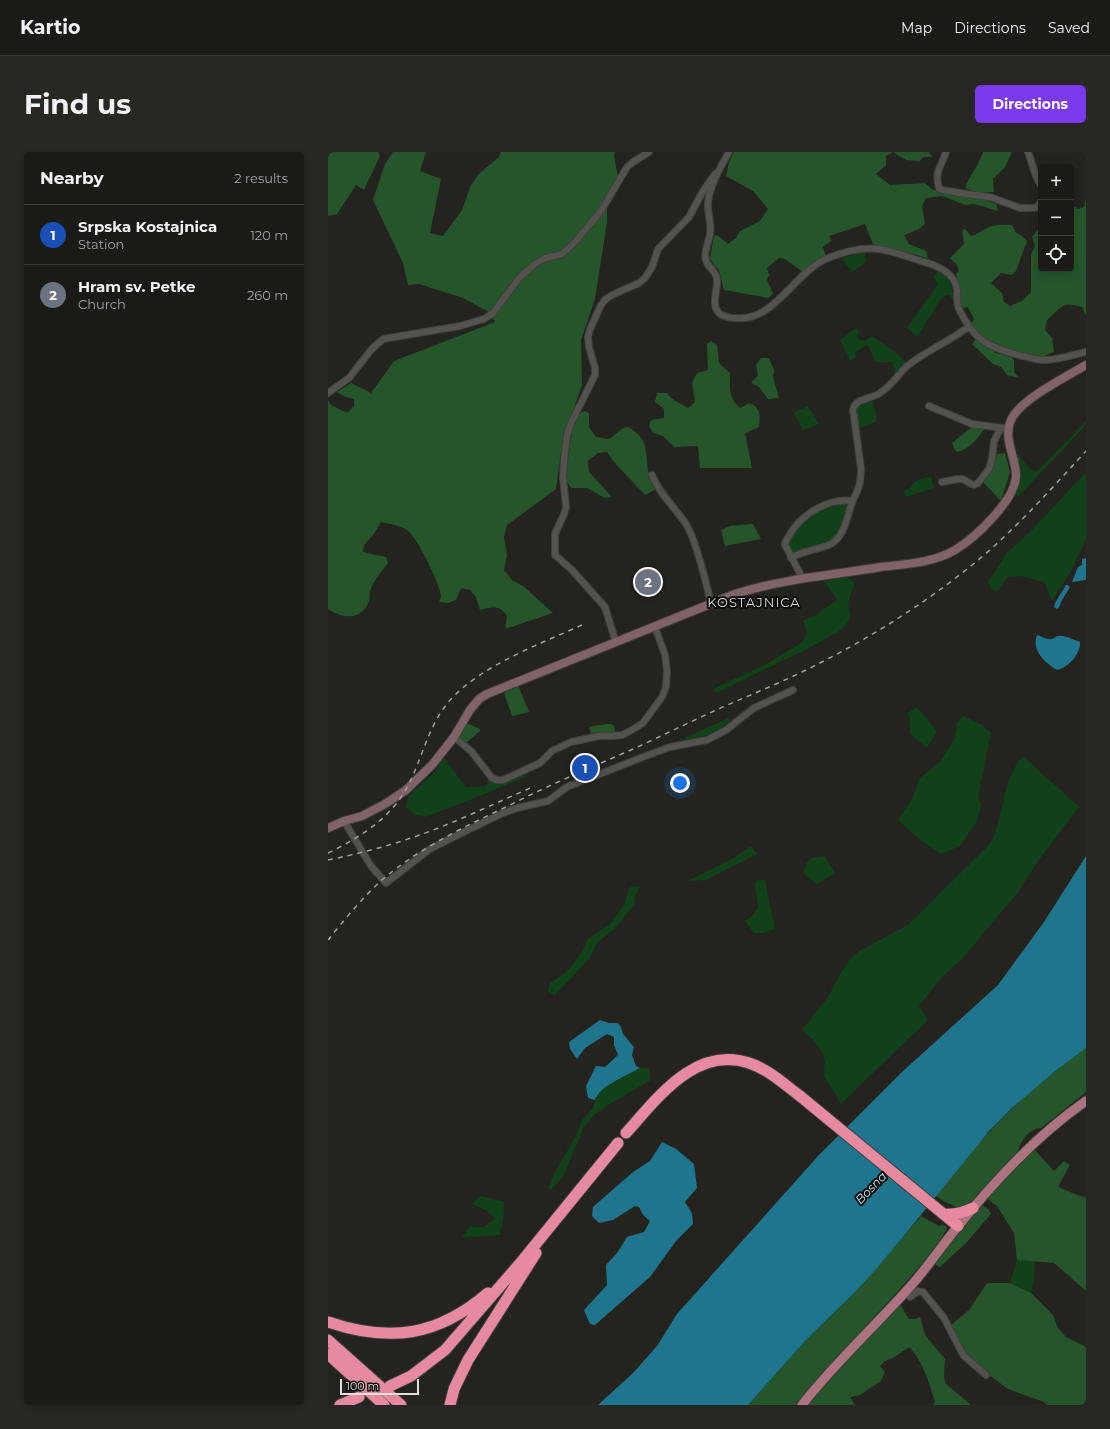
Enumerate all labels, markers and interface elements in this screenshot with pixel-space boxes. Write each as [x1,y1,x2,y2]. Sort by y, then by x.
text: Kartio [20,16,80,39]
text: Map [901,19,932,37]
text: Directions [954,19,1026,37]
text: Saved [1048,19,1090,37]
button: Directions [975,85,1086,123]
text: Find us [24,87,131,121]
map controls [1038,164,1074,272]
button: + [1038,164,1074,200]
text: Nearby [40,168,104,188]
text: 2 results [234,170,288,186]
button: − [1038,200,1074,236]
text: Srpska Kostajnica [78,217,217,236]
text: 1 [50,227,56,243]
text: 120 m [250,227,288,243]
text: Station [78,236,124,252]
button: locate [1038,236,1074,272]
text: Hram sv. Petke [78,277,195,296]
text: 2 [49,287,57,303]
text: 260 m [247,287,288,303]
text: Church [78,296,126,312]
pin: 2 [635,567,661,597]
district label: KOSTAJNICA [707,594,801,610]
pin: 1 [572,753,598,783]
your location [670,773,690,793]
water label: Bosna [852,1169,889,1207]
scale bar [340,1377,419,1396]
text: 100 m [346,1379,379,1393]

